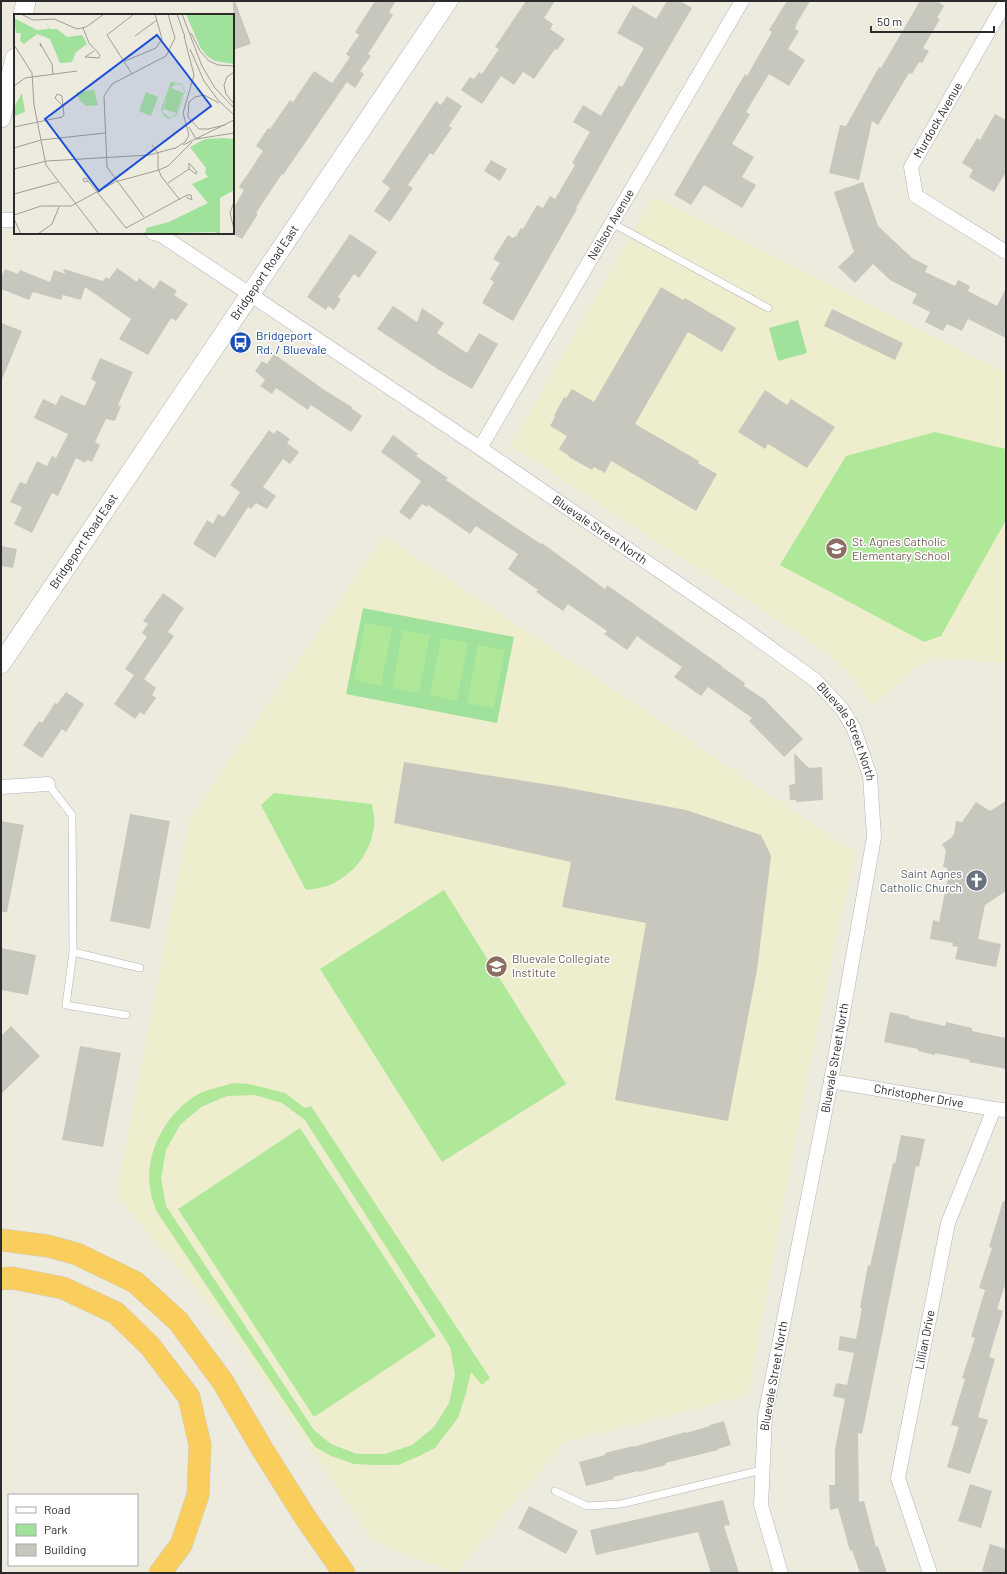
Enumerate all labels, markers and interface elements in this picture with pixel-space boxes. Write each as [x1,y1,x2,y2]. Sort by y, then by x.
scale bar [871,8,994,34]
inset map [14,14,234,234]
text: 50 m [877,14,902,28]
street label: Murdock Avenue [910,79,964,160]
street label: Neilson Avenue [584,186,636,262]
street label: Bridgeport Road East [227,222,301,322]
place label: Bridgeport Rd. / Bluevale [256,328,327,356]
bus stop icon: Bridgeport Rd. / Bluevale [228,330,254,356]
street label: Bridgeport Road East [46,491,120,591]
street label: Bluevale Street North [550,492,650,566]
place label: St. Agnes Catholic Elementary School [852,534,950,562]
school or university icon: St. Agnes Catholic Elementary School [824,536,850,562]
street label: Bluevale Street North [815,679,878,781]
place label: Saint Agnes Catholic Church [880,866,962,894]
church icon: Saint Agnes Catholic Church [964,868,990,894]
place label: Bluevale Collegiate Institute [512,951,610,979]
school or university icon: Bluevale Collegiate Institute [483,953,509,979]
street label: Bluevale Street North [817,1002,851,1114]
street label: Christopher Drive [873,1081,965,1110]
street label: Lillian Drive [911,1309,937,1371]
street label: Bluevale Street North [756,1320,790,1432]
legend [8,1494,138,1566]
text: Road [44,1502,71,1516]
text: Park [44,1522,68,1536]
text: Building [44,1542,86,1556]

